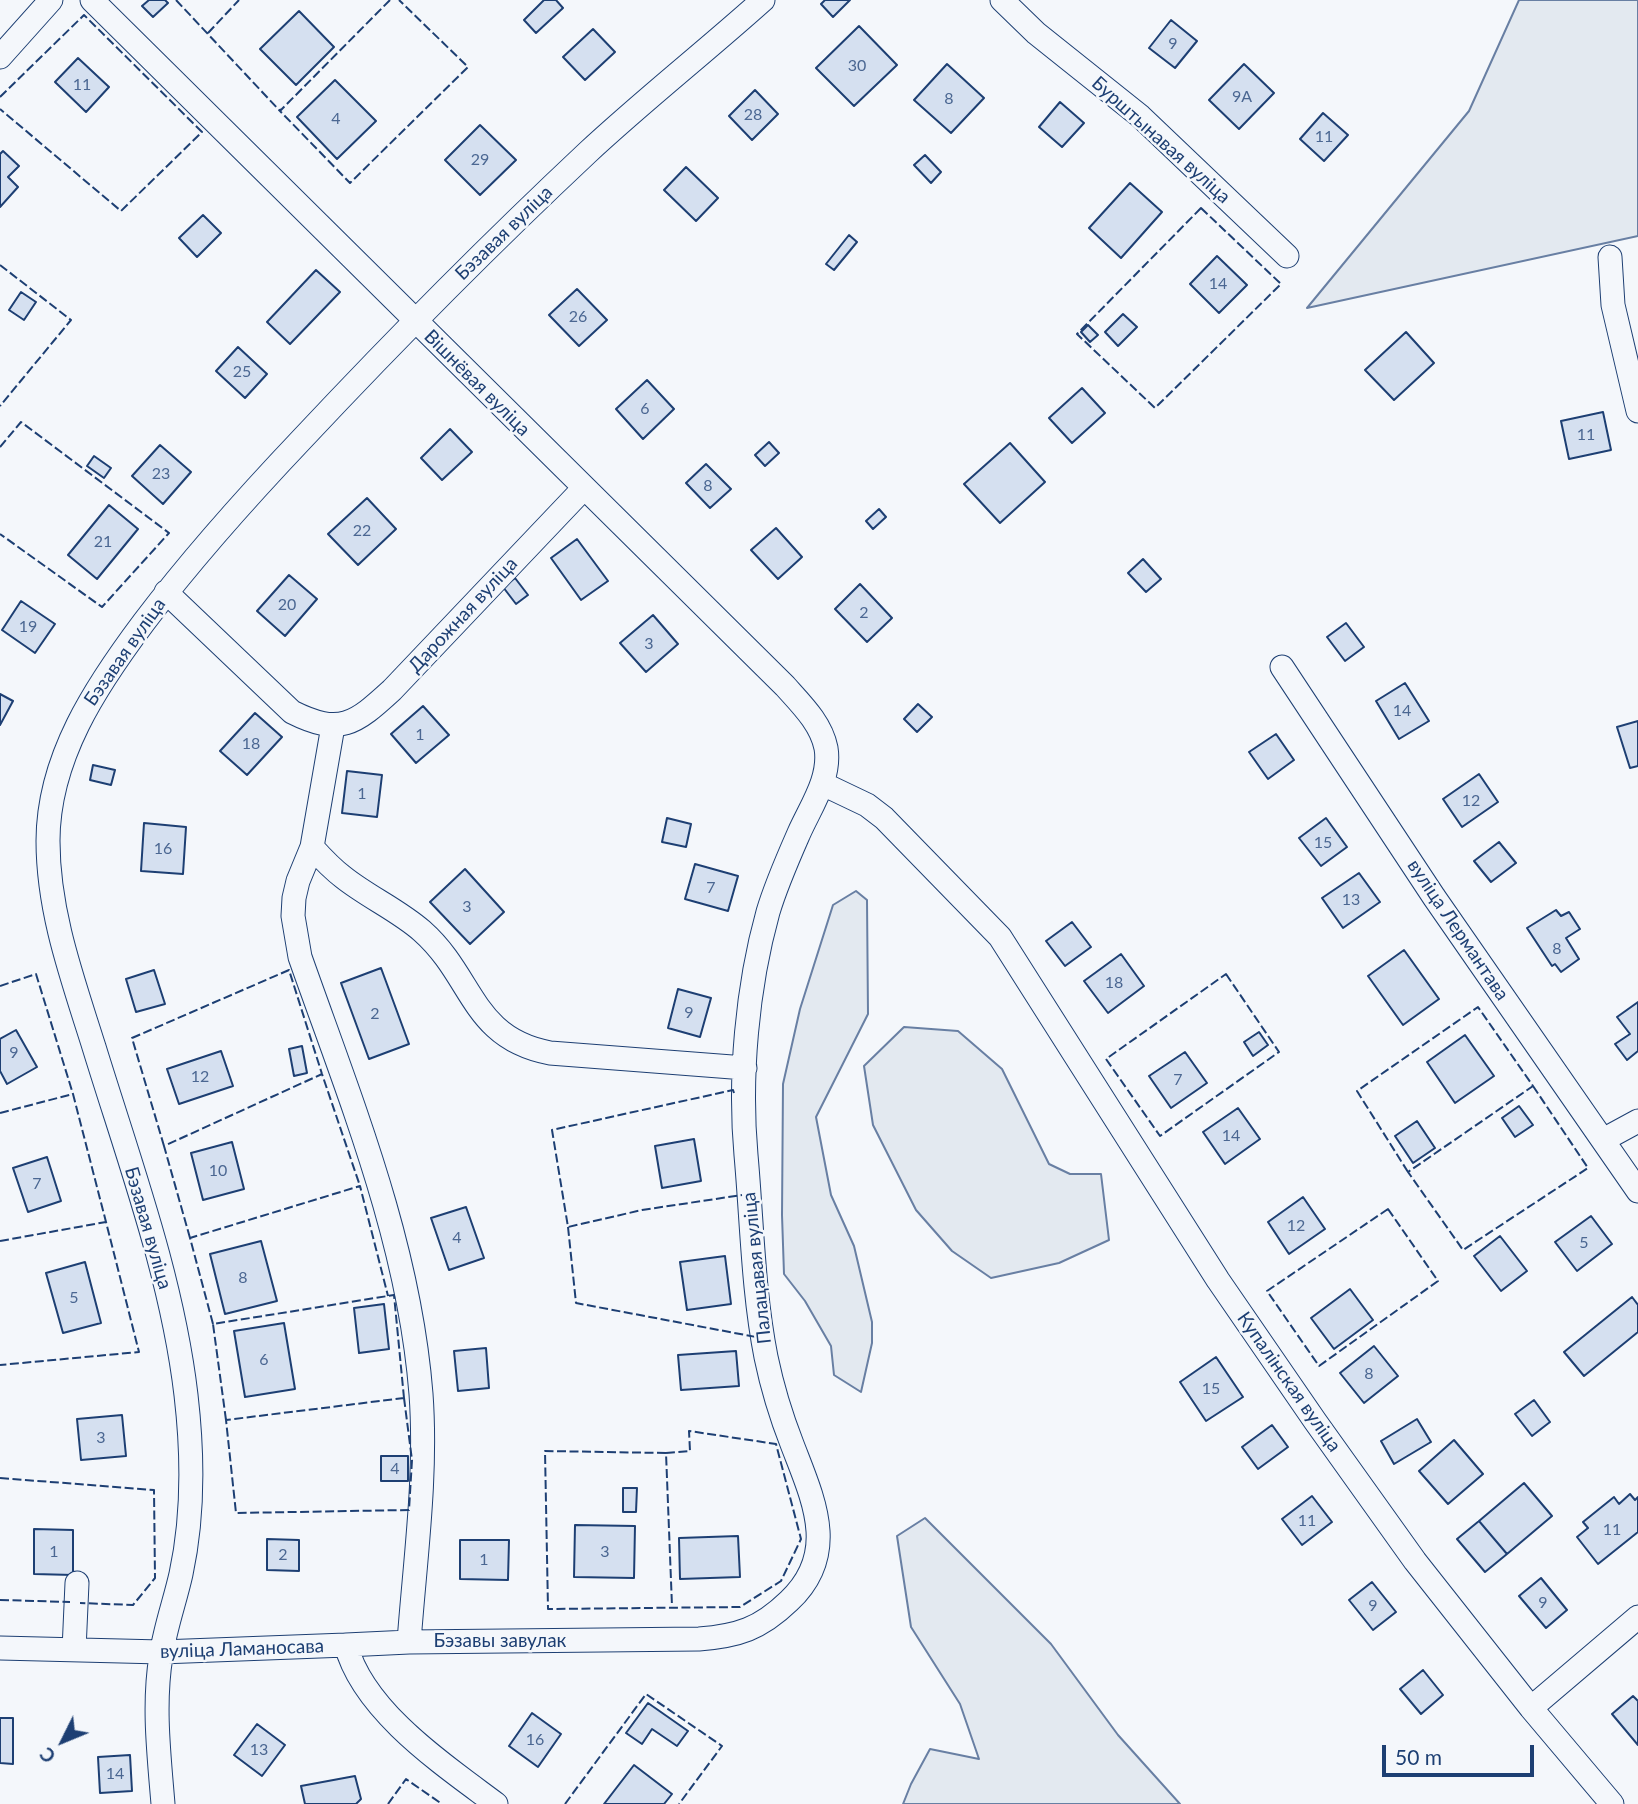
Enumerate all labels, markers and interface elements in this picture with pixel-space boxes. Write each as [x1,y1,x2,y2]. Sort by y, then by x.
house number: 9 [1168,34,1178,54]
house number: 30 [848,56,866,76]
street label: Бурштынавая вуліца [1087,72,1235,208]
house number: 11 [73,75,91,95]
house number: 9А [1232,87,1252,107]
house number: 8 [944,89,954,109]
house number: 28 [744,105,762,125]
house number: 4 [331,109,341,129]
house number: 11 [1315,127,1333,147]
house number: 29 [471,150,489,170]
street label: Бэзавая вуліца [451,181,557,285]
house number: 14 [1209,274,1227,294]
house number: 26 [569,307,587,327]
street label: Вішнёвая вуліца [419,325,535,441]
house number: 25 [233,362,251,382]
house number: 6 [640,399,650,419]
house number: 11 [1577,425,1595,445]
house number: 23 [152,464,170,484]
house number: 8 [703,476,713,496]
house number: 22 [353,521,371,541]
house number: 21 [94,532,112,552]
street label: Дарожная вуліца [404,553,522,677]
street label: Бэзавая вуліца [79,594,171,710]
house number: 20 [278,595,296,615]
house number: 2 [859,603,869,623]
house number: 19 [19,617,37,637]
house number: 3 [644,634,654,654]
house number: 14 [1393,701,1411,721]
house number: 1 [415,725,425,745]
house number: 18 [242,734,260,754]
house number: 1 [357,784,367,804]
house number: 12 [1462,791,1480,811]
house number: 15 [1314,833,1332,853]
house number: 16 [154,839,172,859]
street label: вуліца Лермантава [1402,855,1514,1005]
house number: 7 [706,878,716,898]
house number: 13 [1342,890,1360,910]
house number: 3 [462,897,472,917]
house number: 8 [1552,939,1562,959]
house number: 18 [1105,973,1123,993]
house number: 9 [684,1003,694,1023]
house number: 2 [370,1004,380,1024]
house number: 9 [9,1043,19,1063]
house number: 12 [191,1067,209,1087]
house number: 7 [1173,1070,1183,1090]
house number: 14 [1222,1126,1240,1146]
house number: 10 [209,1161,227,1181]
street label: Бэзавая вуліца [120,1164,176,1292]
house number: 7 [32,1174,42,1194]
street label: Палацавая вуліца [738,1191,776,1345]
house number: 12 [1287,1216,1305,1236]
house number: 4 [452,1228,462,1248]
house number: 5 [1579,1233,1589,1253]
house number: 8 [238,1268,248,1288]
house number: 5 [69,1288,79,1308]
street label: Купалінская вуліца [1232,1308,1346,1456]
house number: 6 [259,1350,269,1370]
house number: 8 [1364,1364,1374,1384]
house number: 15 [1202,1379,1220,1399]
house number: 3 [96,1428,106,1448]
house number: 4 [390,1459,400,1479]
house number: 11 [1298,1511,1316,1531]
house number: 11 [1603,1520,1621,1540]
house number: 1 [49,1542,59,1562]
house number: 3 [600,1542,610,1562]
house number: 2 [278,1545,288,1565]
house number: 1 [479,1550,489,1570]
house number: 9 [1538,1593,1548,1613]
house number: 9 [1368,1596,1378,1616]
street label: Бэзавы завулак [434,1630,566,1652]
street label: вуліца Ламаносава [160,1635,324,1663]
north arrow [28,1706,98,1776]
house number: 16 [526,1730,544,1750]
scale bar [1386,1730,1538,1774]
house number: 13 [250,1740,268,1760]
text: С [35,1743,60,1768]
text: 50 m [1395,1744,1442,1769]
house number: 14 [106,1764,124,1784]

